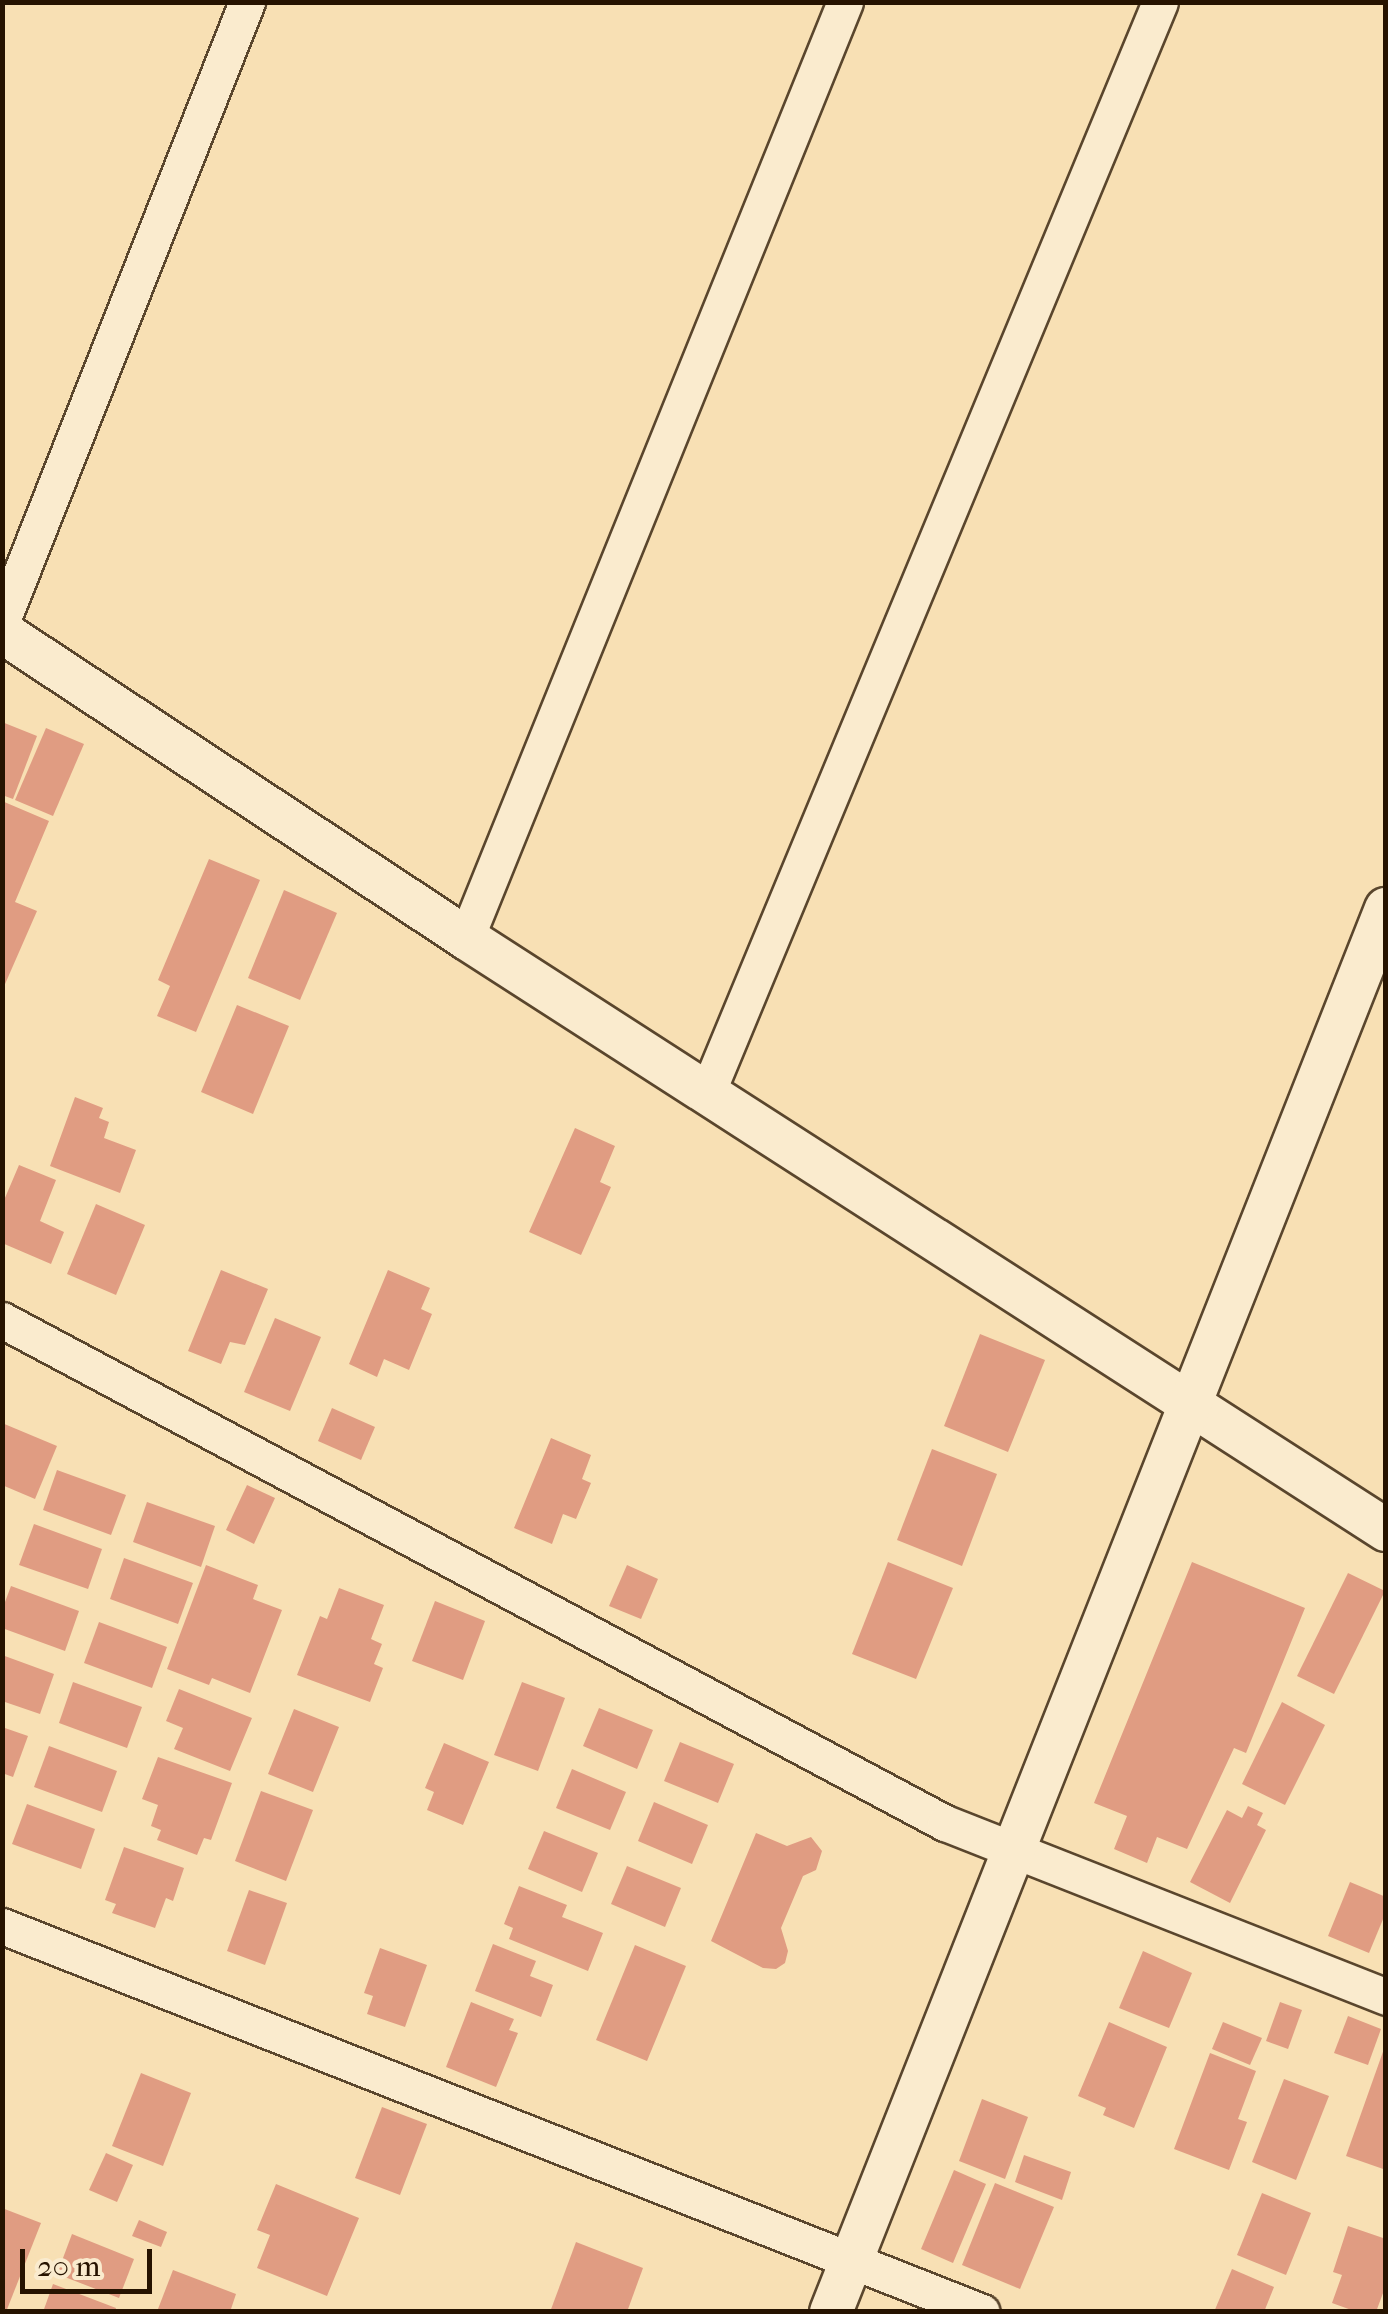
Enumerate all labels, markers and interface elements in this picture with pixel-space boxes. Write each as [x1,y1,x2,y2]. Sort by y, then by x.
scale bar [25,2229,158,2291]
text: 20 m [37,2249,100,2284]

